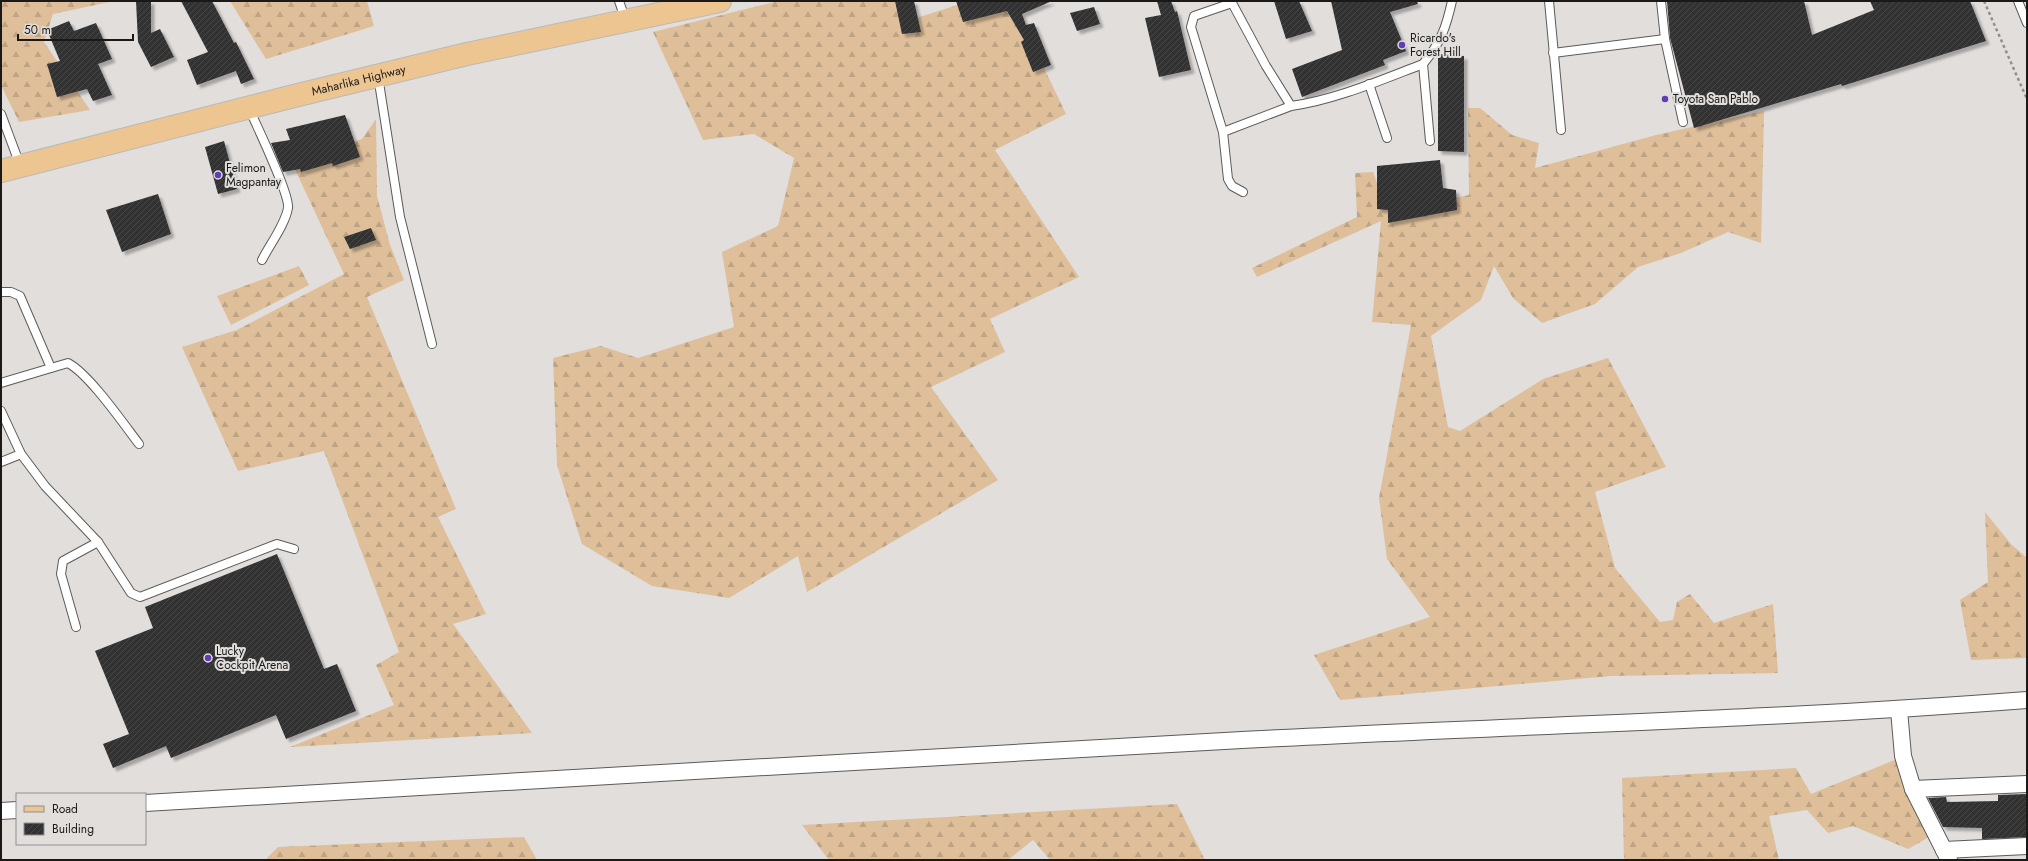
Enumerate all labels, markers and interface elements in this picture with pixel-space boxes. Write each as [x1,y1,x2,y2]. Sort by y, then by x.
scale bar [18,16,133,42]
text: 50 m [24,21,51,39]
place label: Ricardo's Forest Hill [1410,29,1461,61]
marker: Ricardo's Forest Hill [1397,40,1407,50]
street label: Maharlika Highway [310,60,408,100]
place label: Toyota San Pablo [1673,90,1758,108]
marker: Toyota San Pablo [1660,94,1670,104]
place label: Felimon Magpantay [226,159,282,191]
marker: Felimon Magpantay [213,170,223,180]
place label: Lucky Cockpit Arena [216,642,289,674]
marker: Lucky Cockpit Arena [203,653,213,663]
legend [16,793,146,845]
text: Road [52,800,78,818]
text: Building [52,820,94,838]

